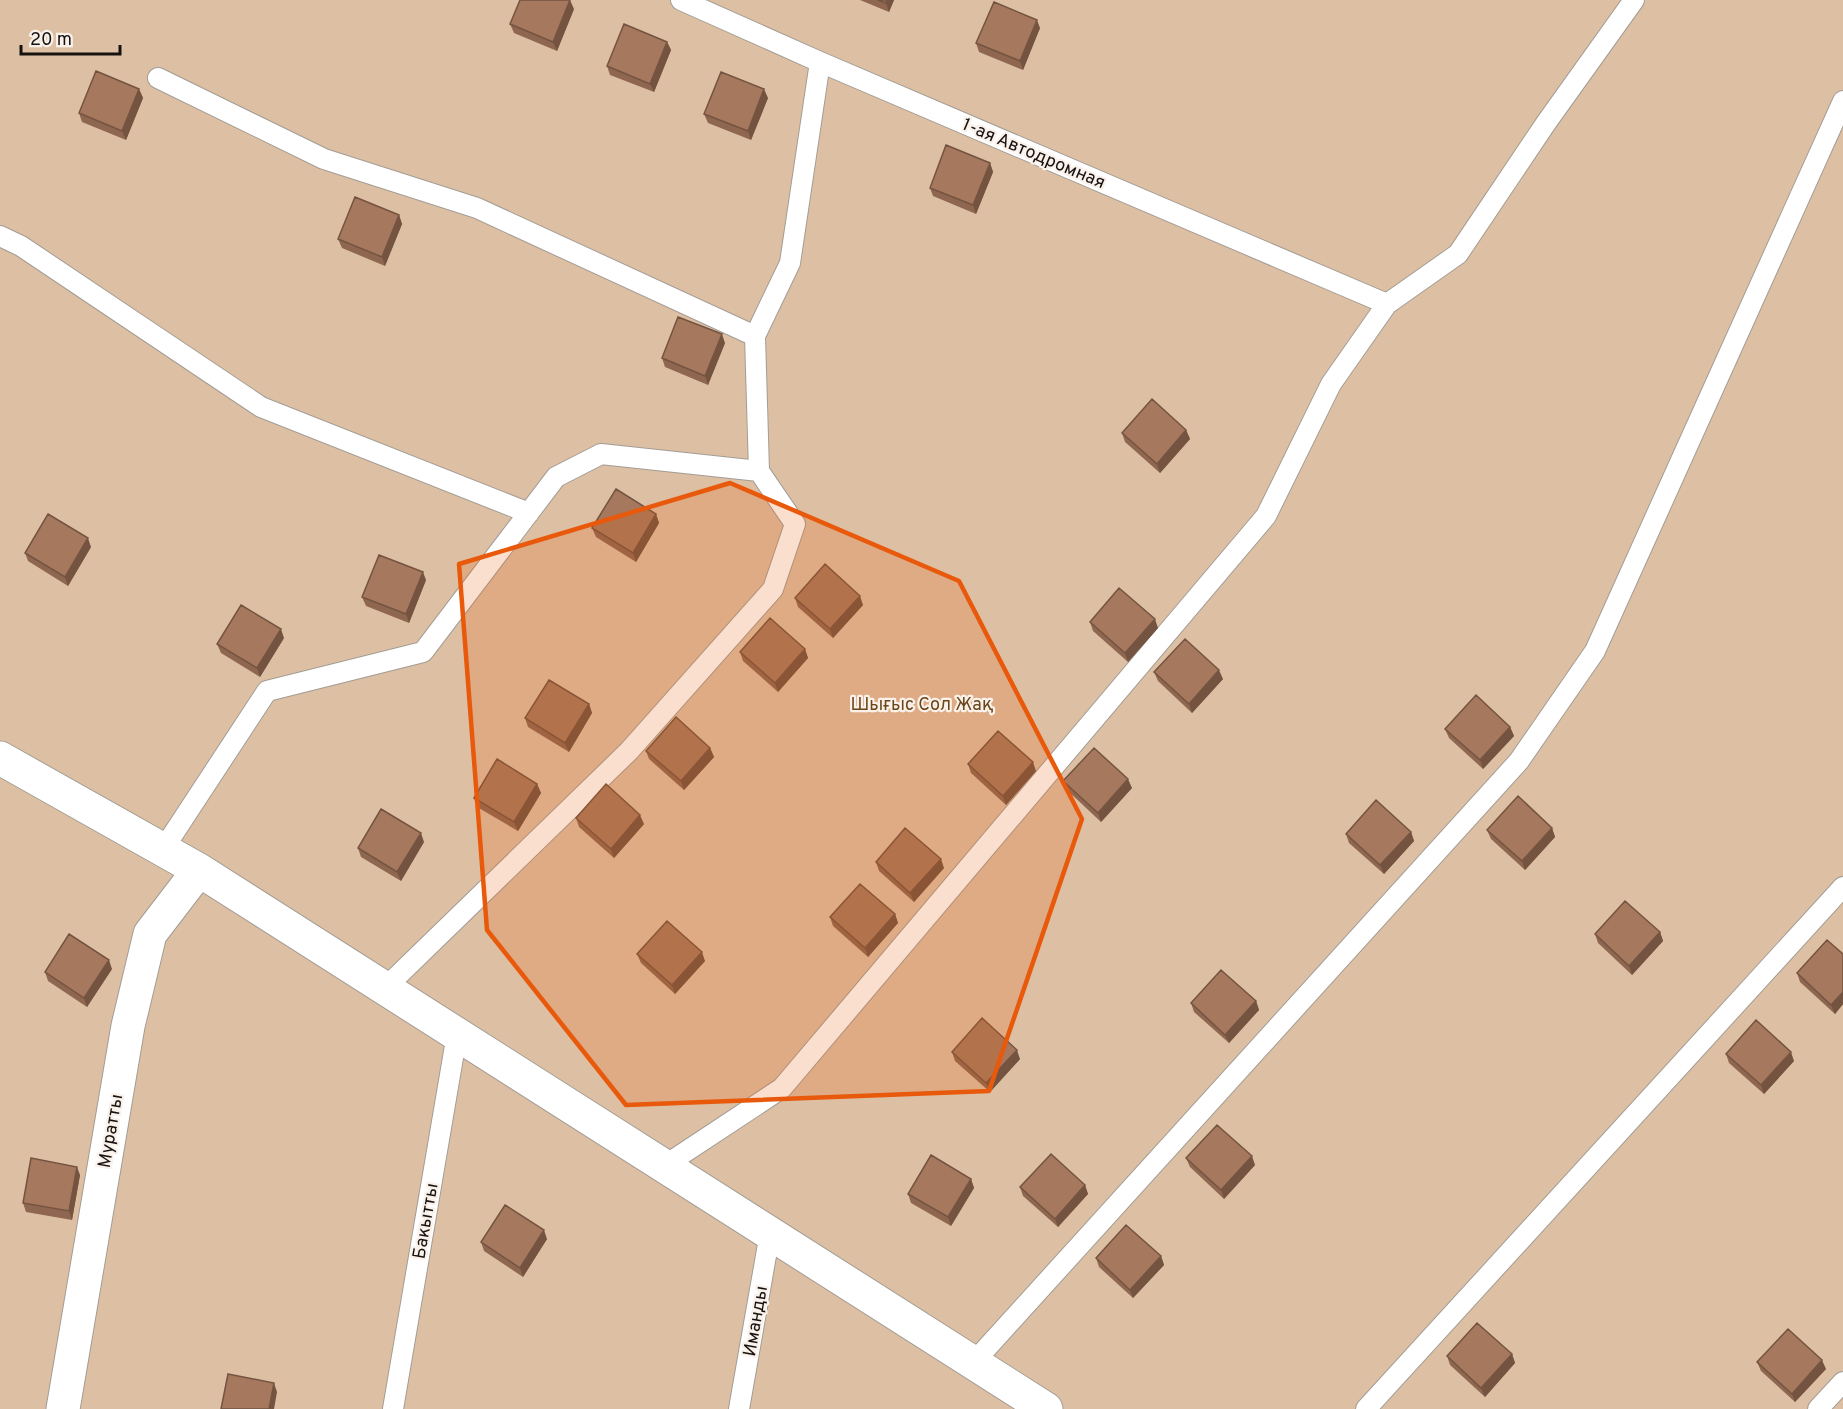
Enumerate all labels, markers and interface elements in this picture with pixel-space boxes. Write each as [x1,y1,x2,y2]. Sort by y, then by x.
scale bar [21,18,120,56]
text: 20 m [30,29,72,52]
street label: 1-ая Автодромная [958,114,1109,195]
park label: Шығыс Сол Жақ [850,694,994,717]
street label: Муратты [94,1092,129,1170]
street label: Бакытты [408,1181,444,1261]
street label: Иманды [739,1284,774,1358]

